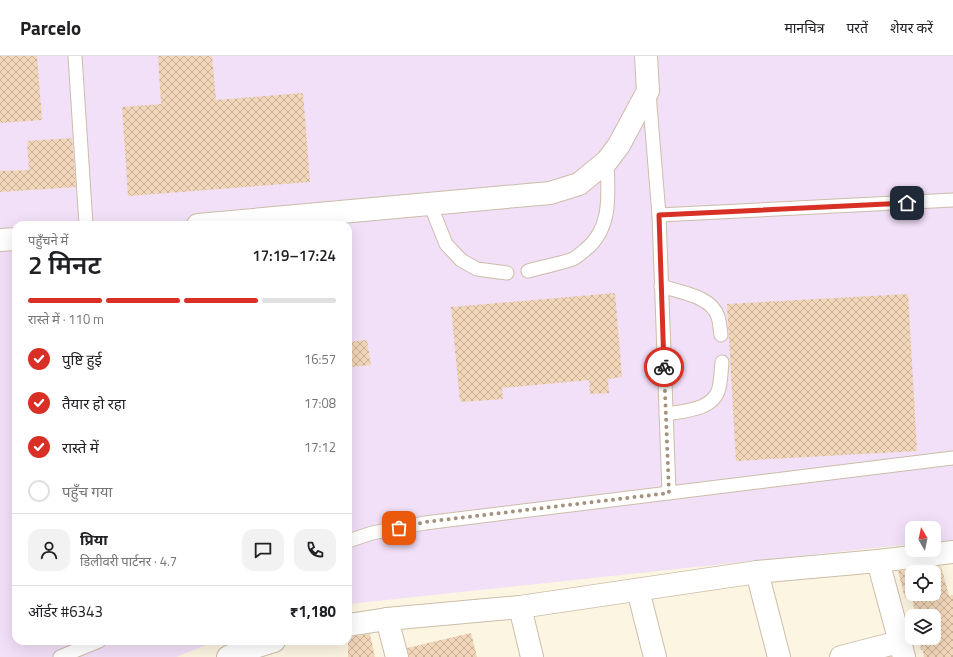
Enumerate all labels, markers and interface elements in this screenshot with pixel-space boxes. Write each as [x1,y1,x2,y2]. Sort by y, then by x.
text: Parcelo [20,13,81,42]
text: मानचित्र [784,17,824,38]
text: परतें [846,17,868,38]
text: शेयर करें [890,17,933,38]
pin [890,186,924,220]
icon: home [896,192,918,214]
text: पहुँचने में [28,230,68,250]
text: 17:19–17:24 [252,244,336,267]
text: 2 मिनट [28,245,101,284]
text: रास्ते में · 110 m [28,309,104,329]
courier [644,347,684,387]
icon: check [28,348,50,370]
text: पुष्टि हुई [62,348,102,371]
text: 16:57 [304,349,336,369]
icon: bike [653,356,675,378]
icon: check [28,392,50,414]
text: तैयार हो रहा [62,392,126,415]
text: 17:08 [304,393,336,413]
icon: check [28,436,50,458]
text: रास्ते में [62,436,99,459]
text: 17:12 [304,437,336,457]
text: पहुँच गया [62,480,112,503]
pin [382,511,416,545]
icon: bag [388,517,410,539]
north arrow [905,521,941,557]
map controls [905,521,941,645]
text: प्रिया [80,528,108,551]
button: person [28,529,70,571]
button: chat [242,529,284,571]
button: phone [294,529,336,571]
text: डिलीवरी पार्टनर · 4.7 [80,551,177,571]
button: locate [905,565,941,601]
text: ऑर्डर #6343 [28,600,103,623]
text: ₹1,180 [290,600,336,623]
button: layers [905,609,941,645]

